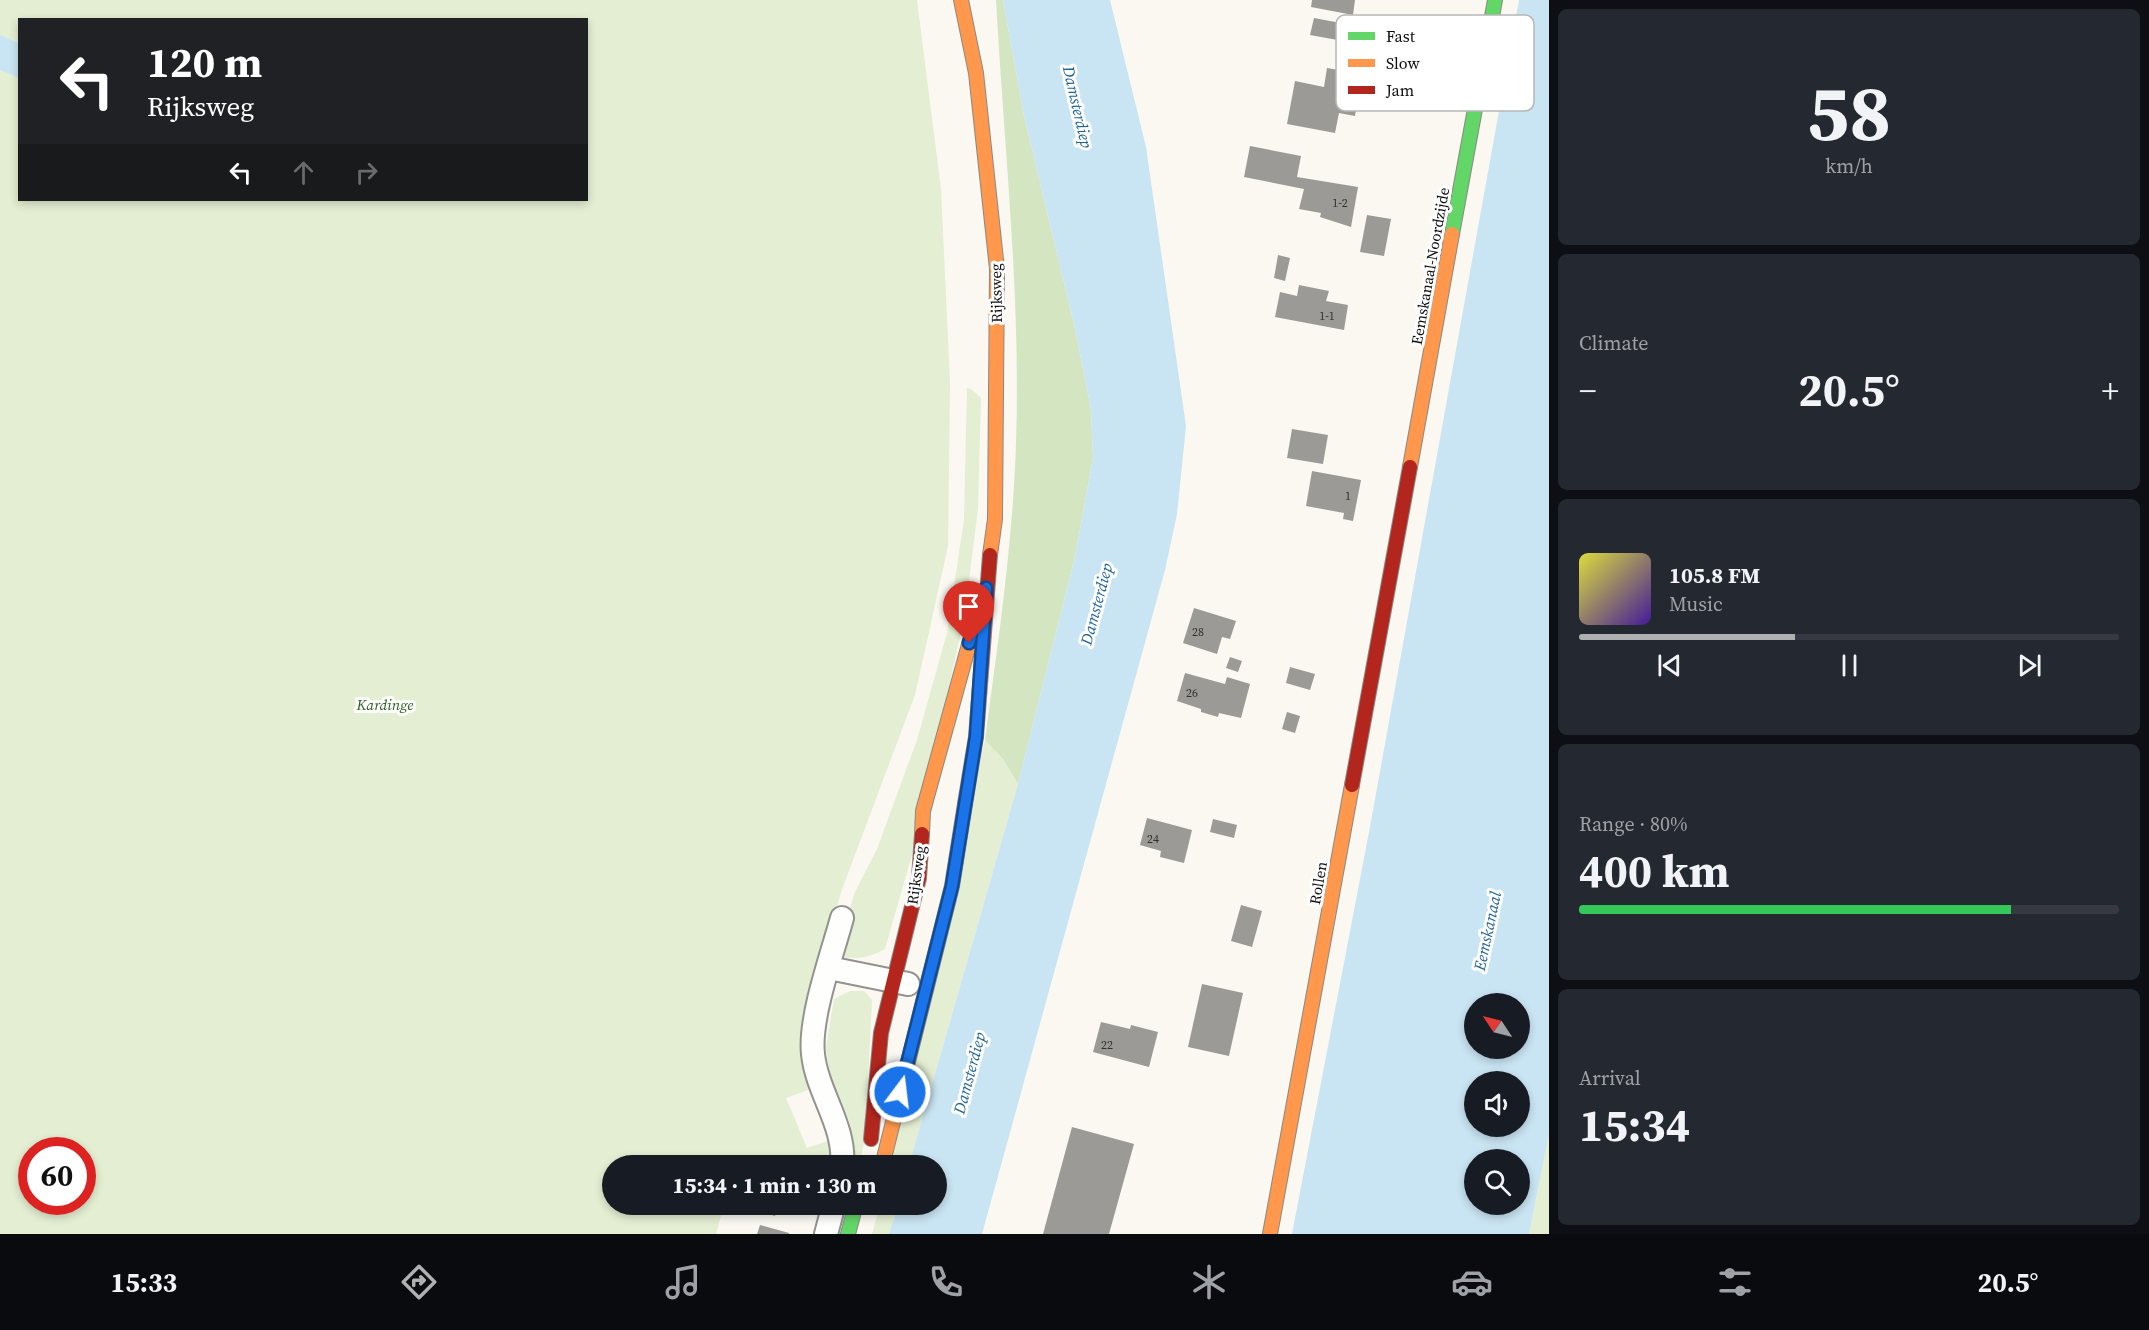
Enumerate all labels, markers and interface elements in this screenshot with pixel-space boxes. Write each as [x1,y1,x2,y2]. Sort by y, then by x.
legend [1336,15,1534,111]
text: Fast [1386,25,1416,47]
text: 120 m [147,33,262,91]
icon: left [48,42,126,120]
text: Slow [1386,52,1421,74]
text: 58 [1807,59,1891,166]
water label: Damsterdiep [1058,63,1098,150]
text: Jam [1385,79,1414,101]
text: Rijksweg [147,88,254,125]
text: km/h [1825,152,1873,180]
icon: left [224,156,257,189]
icon: ahead [287,156,320,189]
icon: right [350,156,383,189]
street label: Eemskanaal-Noordzijde [1406,185,1454,346]
house number: 1-2 [1332,195,1348,211]
street label: Rijksweg [985,263,1007,323]
house number: 1-1 [1319,308,1335,324]
text: Climate [1579,329,1648,357]
text: 20.5° [1798,359,1900,421]
text: − [1579,368,1597,413]
text: + [2102,368,2119,413]
house number: 1 [1345,488,1351,504]
text: 105.8 FM [1669,560,1760,590]
water label: Damsterdiep [1074,561,1117,648]
pin [943,581,994,643]
icon: arrive [952,590,985,623]
text: Music [1669,590,1723,618]
house number: 28 [1192,624,1204,640]
icon: previous [1653,649,1686,682]
icon: pause [1833,649,1866,682]
icon: next [2013,649,2046,682]
house number: 26 [1186,685,1198,701]
park label: Kardinge [356,694,413,715]
text: Range · 80% [1579,810,1688,838]
house number: 24 [1147,831,1159,847]
text: 400 km [1579,840,1730,902]
street label: Rijksweg [901,844,931,906]
street label: Rollen [1304,860,1332,906]
water label: Eemskanaal [1468,889,1506,974]
north arrow [1464,993,1530,1059]
map controls [1464,993,1530,1215]
water label: Damsterdiep [947,1030,990,1117]
house number: 22 [1101,1037,1113,1053]
position arrow [868,1060,932,1124]
text: Arrival [1579,1064,1641,1092]
button: sound [1464,1071,1530,1137]
text: 15:34 [1579,1094,1690,1156]
speed limit sign: 60 [18,1137,96,1215]
button: search [1464,1149,1530,1215]
text: 15:34 · 1 min · 130 m [673,1170,876,1200]
icon: directions [398,1261,440,1303]
icon: music [662,1261,704,1303]
icon: phone [925,1261,967,1303]
icon: climate [1188,1261,1230,1303]
icon: car [1451,1261,1493,1303]
icon: filters [1714,1261,1756,1303]
text: 15:33 [111,1264,177,1301]
text: 20.5° [1978,1264,2038,1301]

